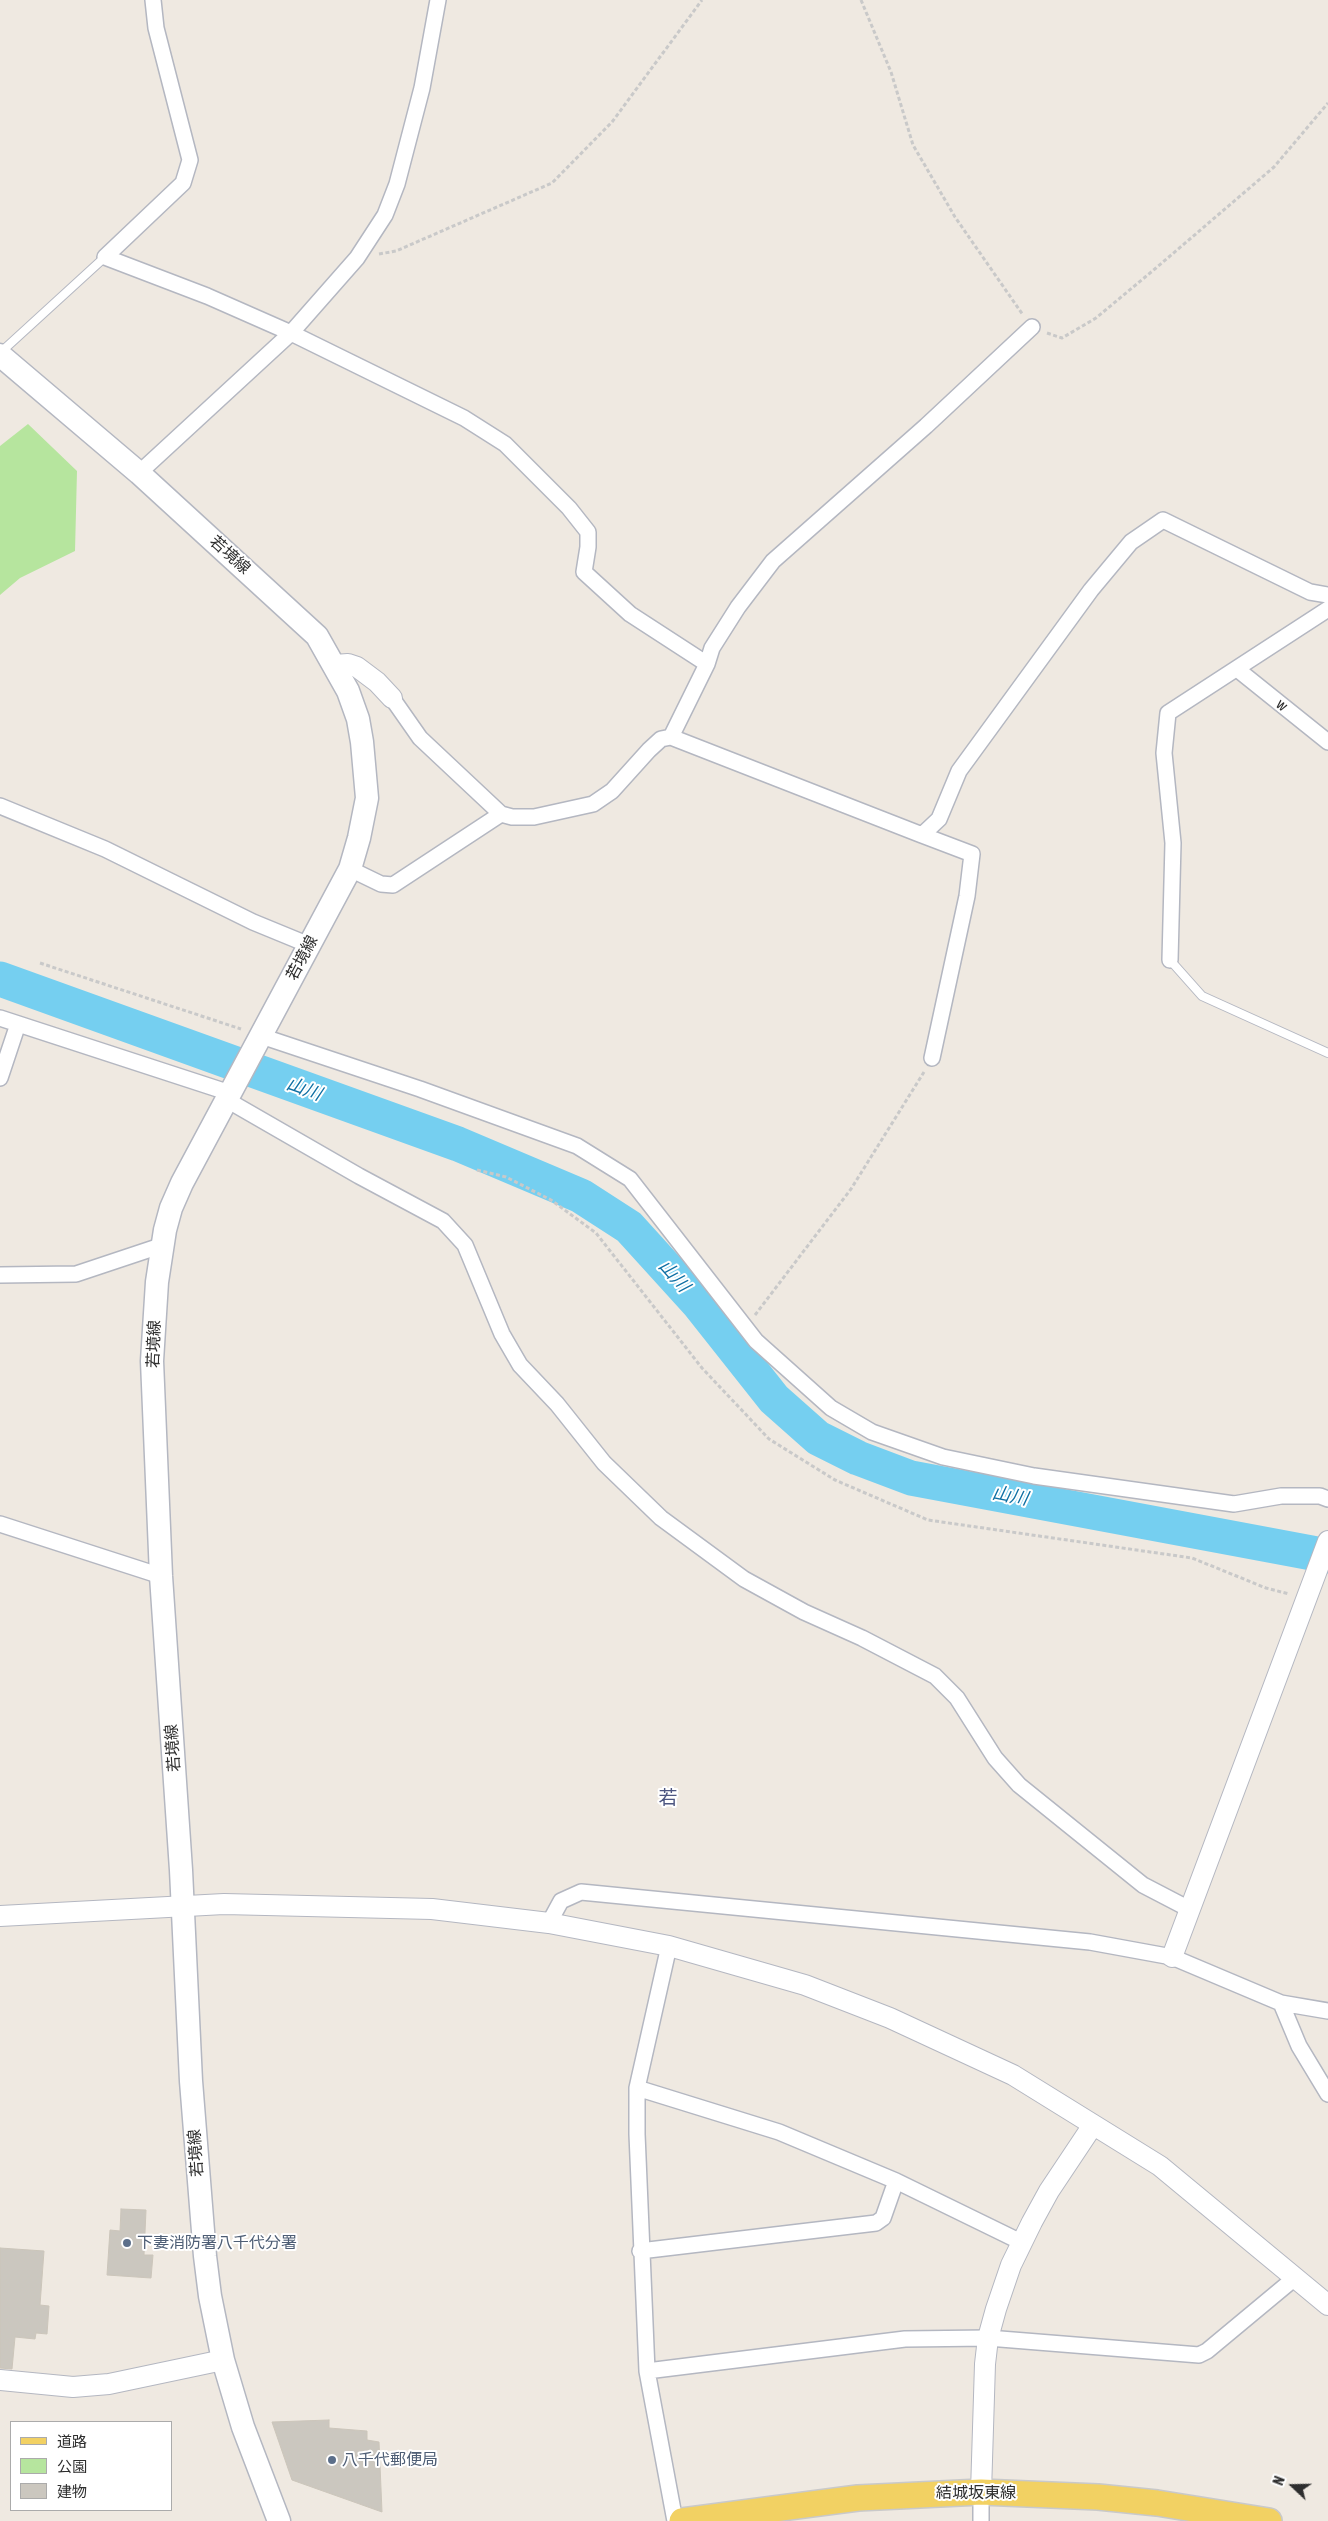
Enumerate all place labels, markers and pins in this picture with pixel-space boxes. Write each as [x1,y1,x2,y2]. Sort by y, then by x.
place label: 下妻消防署八千代分署 [137,2233,297,2253]
marker: 下妻消防署八千代分署 [121,2237,133,2249]
place label: 八千代郵便局 [342,2450,438,2470]
marker: 八千代郵便局 [326,2454,338,2466]

